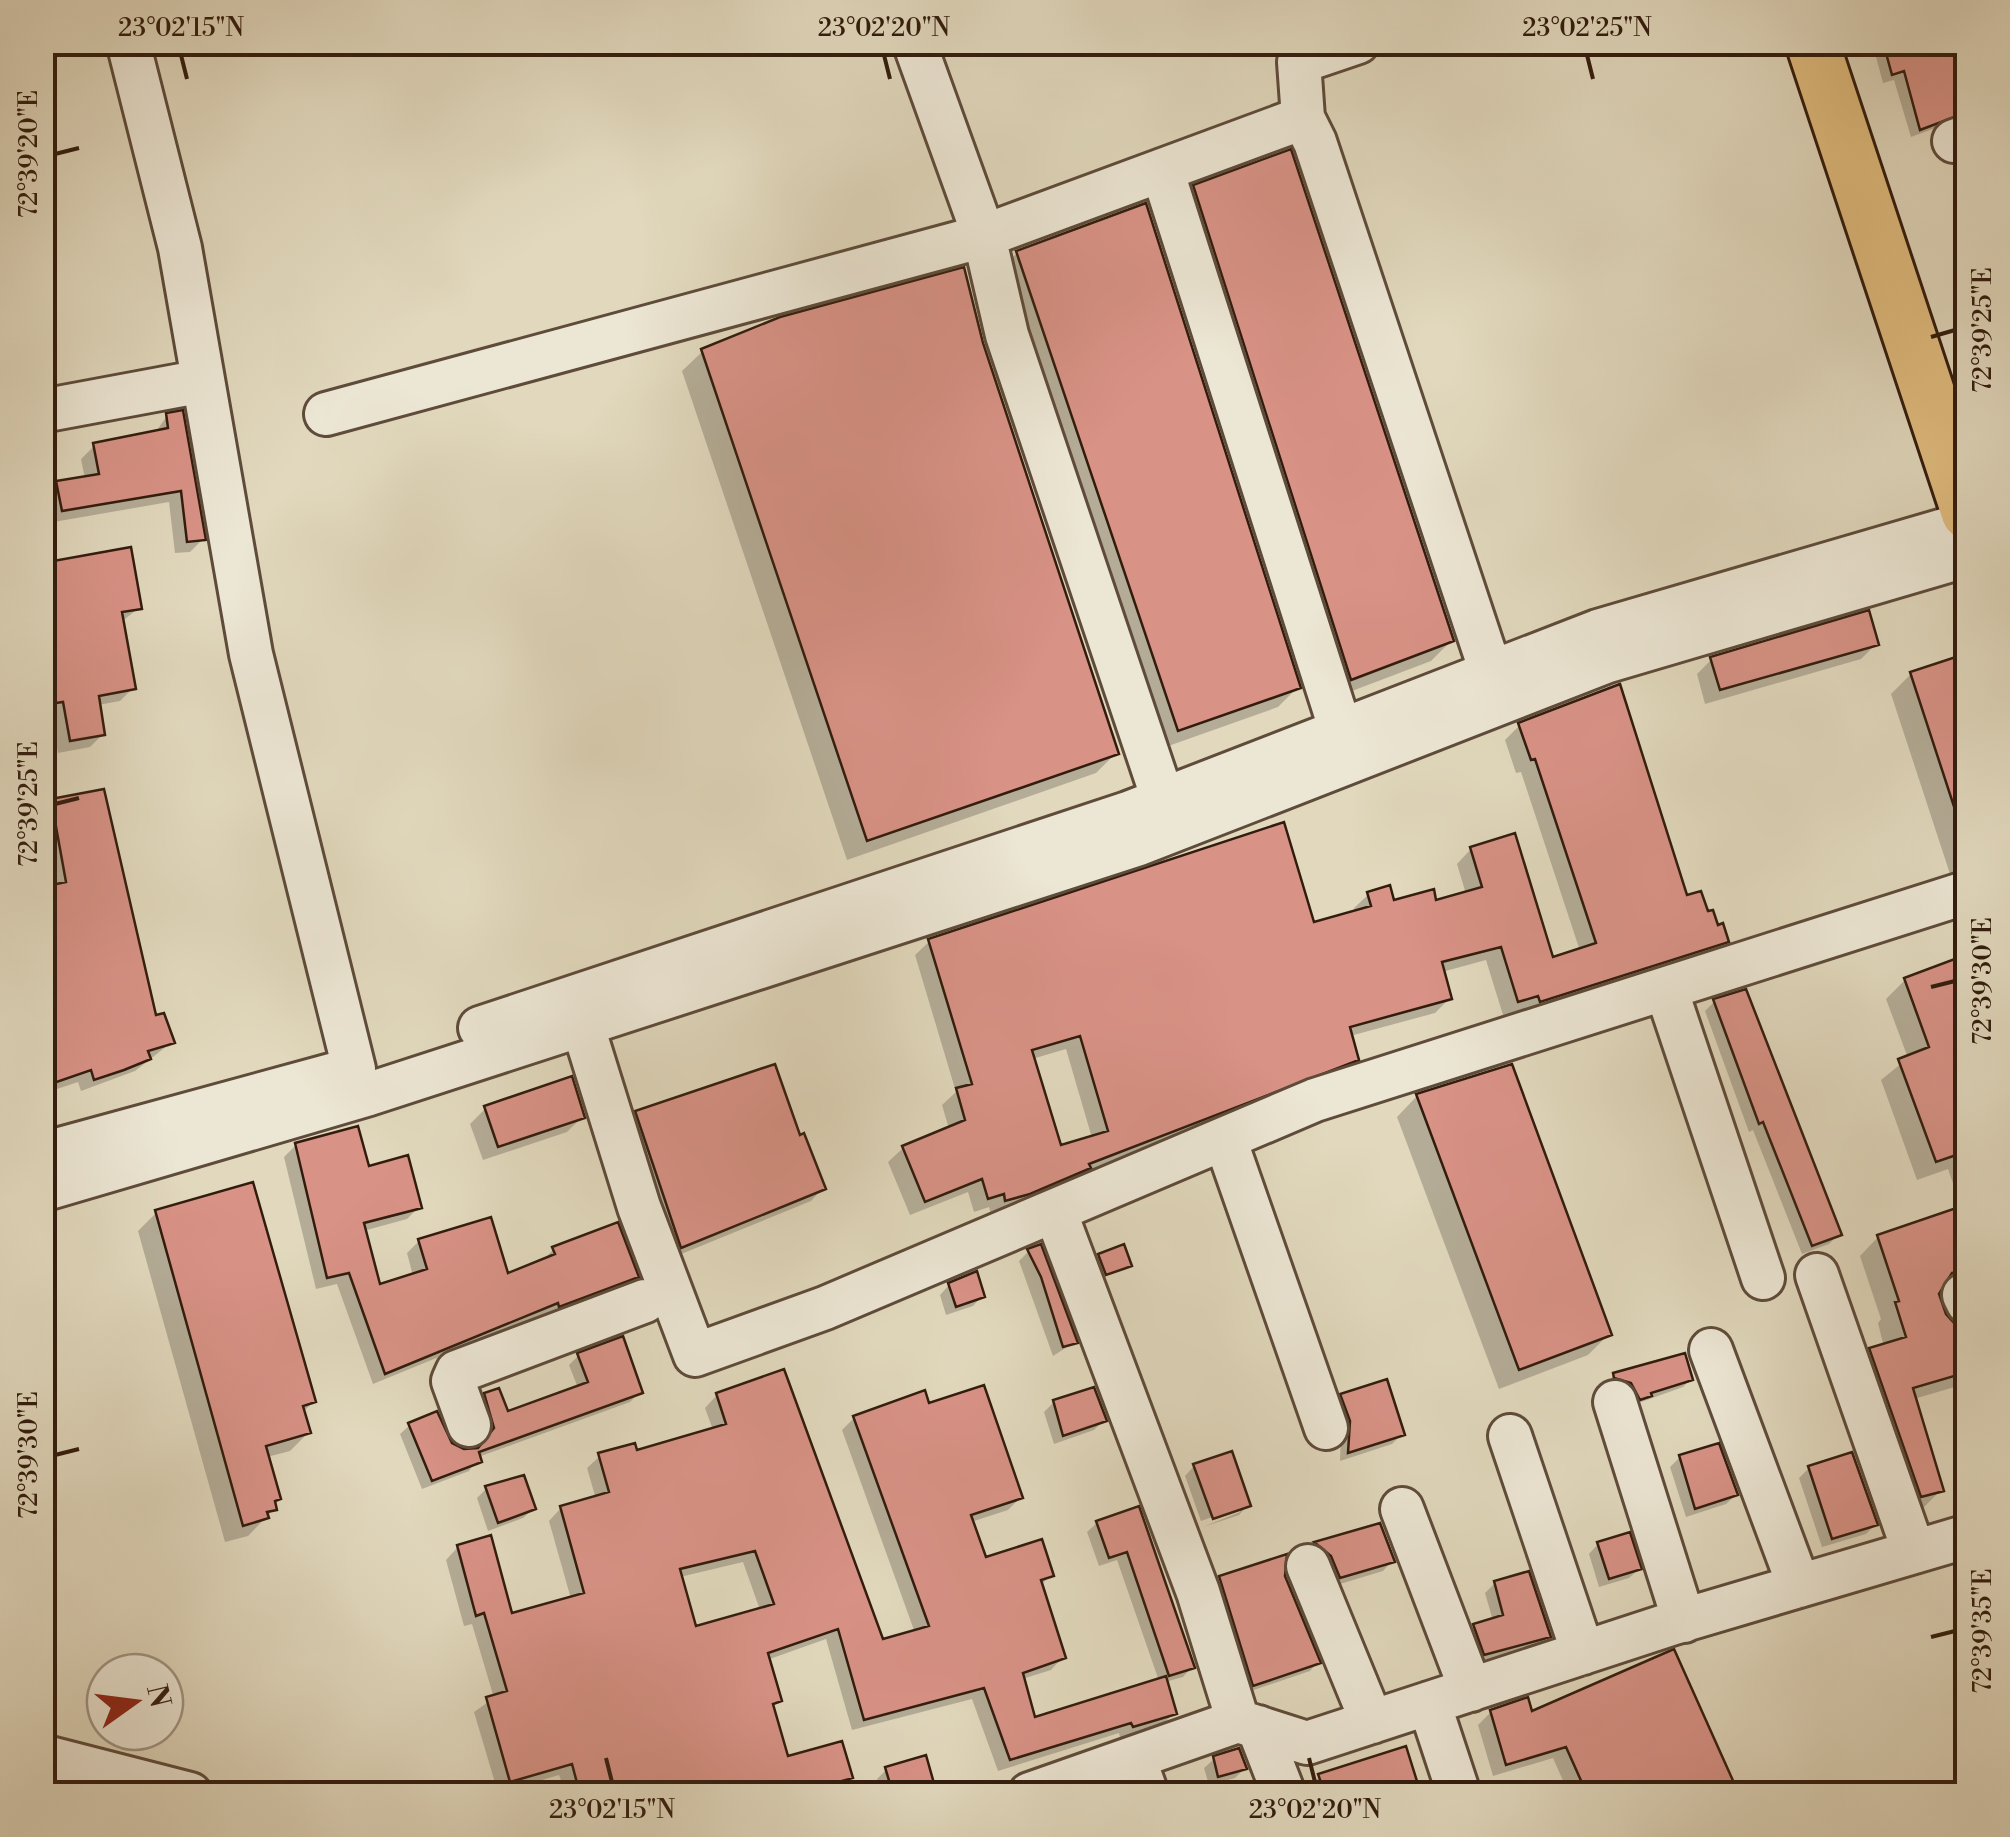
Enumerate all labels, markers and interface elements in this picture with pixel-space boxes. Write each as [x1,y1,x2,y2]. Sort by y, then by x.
text: 23°02'15"N [118,13,244,44]
text: 23°02'20"N [818,13,951,44]
text: 23°02'25"N [1522,13,1652,44]
text: 72°39'20"E [14,90,45,218]
text: 72°39'25"E [1968,267,1999,393]
text: 72°39'25"E [14,741,45,867]
text: 72°39'30"E [1968,917,1999,1045]
text: 72°39'30"E [14,1391,45,1519]
text: 72°39'35"E [1968,1569,1999,1693]
north arrow [85,1652,185,1752]
text: N [138,1681,177,1711]
text: 23°02'15"N [549,1795,675,1826]
text: 23°02'20"N [1249,1795,1382,1826]

